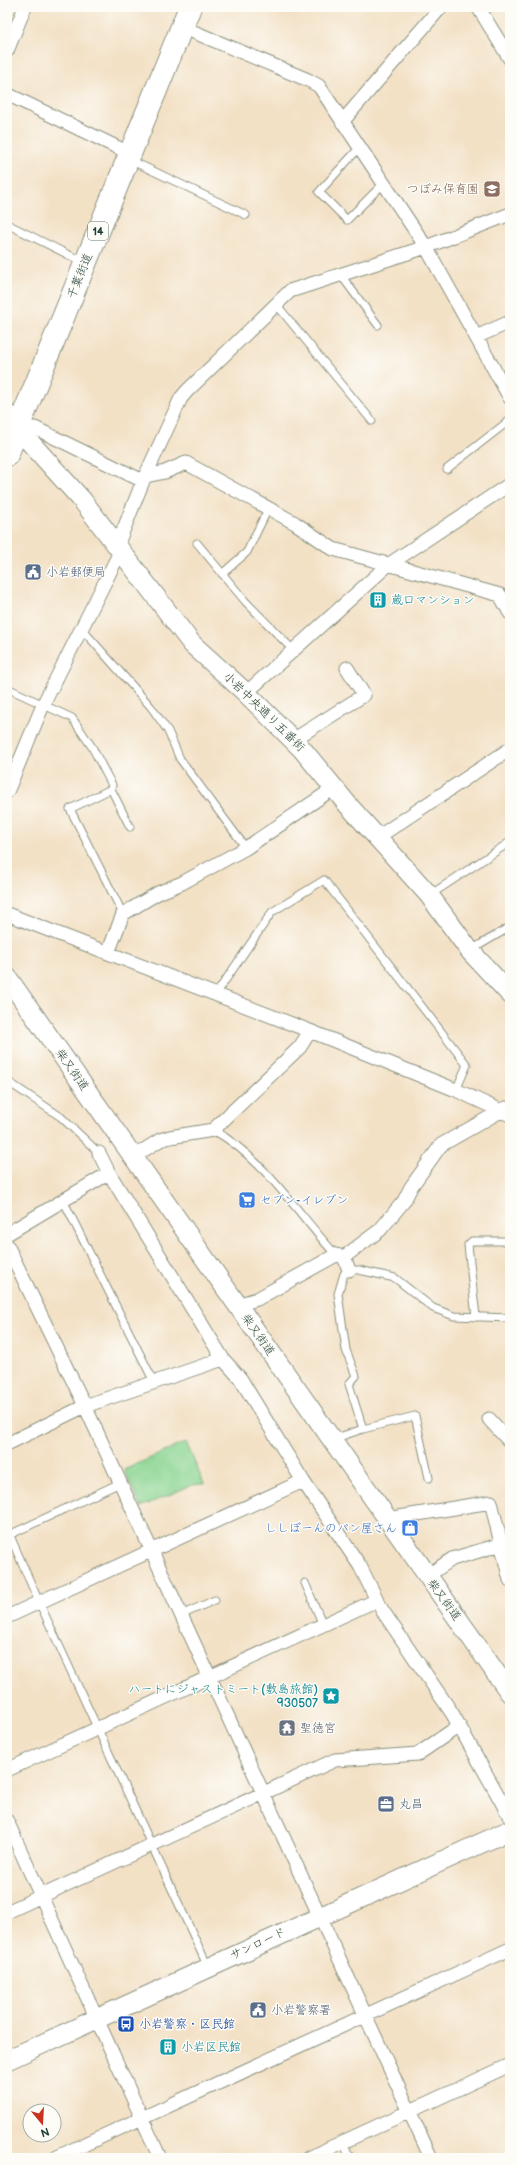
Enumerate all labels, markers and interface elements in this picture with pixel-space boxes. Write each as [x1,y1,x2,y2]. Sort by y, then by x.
school or university icon: つぼみ保育園 [482,179,502,199]
place label: つぼみ保育園 [407,182,479,197]
road number: 14 [88,222,108,240]
street label: 千葉街道 [64,251,96,301]
public building icon: 小岩郵便局 [23,562,43,582]
place label: 小岩郵便局 [46,565,106,580]
building icon: 蔵口マンション [368,590,388,610]
place label: 蔵口マンション [391,593,475,608]
street label: 小岩中央通り五番街 [220,669,308,755]
street label: 柴又街道 [52,1046,92,1094]
supermarket icon: セブン-イレブン [237,1190,257,1210]
place label: セブン-イレブン [260,1193,348,1208]
street label: 柴又街道 [238,1311,278,1359]
shop icon: ししぼーんのパン屋さん [400,1518,420,1538]
place label: ししぼーんのパン屋さん [265,1521,397,1536]
street label: 柴又街道 [424,1576,464,1624]
place label: ハートにジャストミート(敷島旅館) 930507 [129,1682,318,1711]
place icon: ハートにジャストミート(敷島旅館) 930507 [321,1686,341,1706]
temple icon: 聖徳宮 [277,1718,297,1738]
place label: 聖徳宮 [300,1721,336,1736]
office icon: 丸昌 [376,1794,396,1814]
place label: 丸昌 [399,1797,423,1812]
street label: サンロード [228,1925,288,1963]
public building icon: 小岩警察署 [248,2000,268,2020]
place label: 小岩警察署 [271,2003,331,2018]
bus stop icon: 小岩警察・区民館 [116,2014,136,2034]
place label: 小岩警察・区民館 [139,2017,235,2032]
building icon: 小岩区民館 [158,2037,178,2057]
place label: 小岩区民館 [181,2040,241,2055]
north arrow [22,2103,62,2143]
text: N [39,2125,51,2139]

